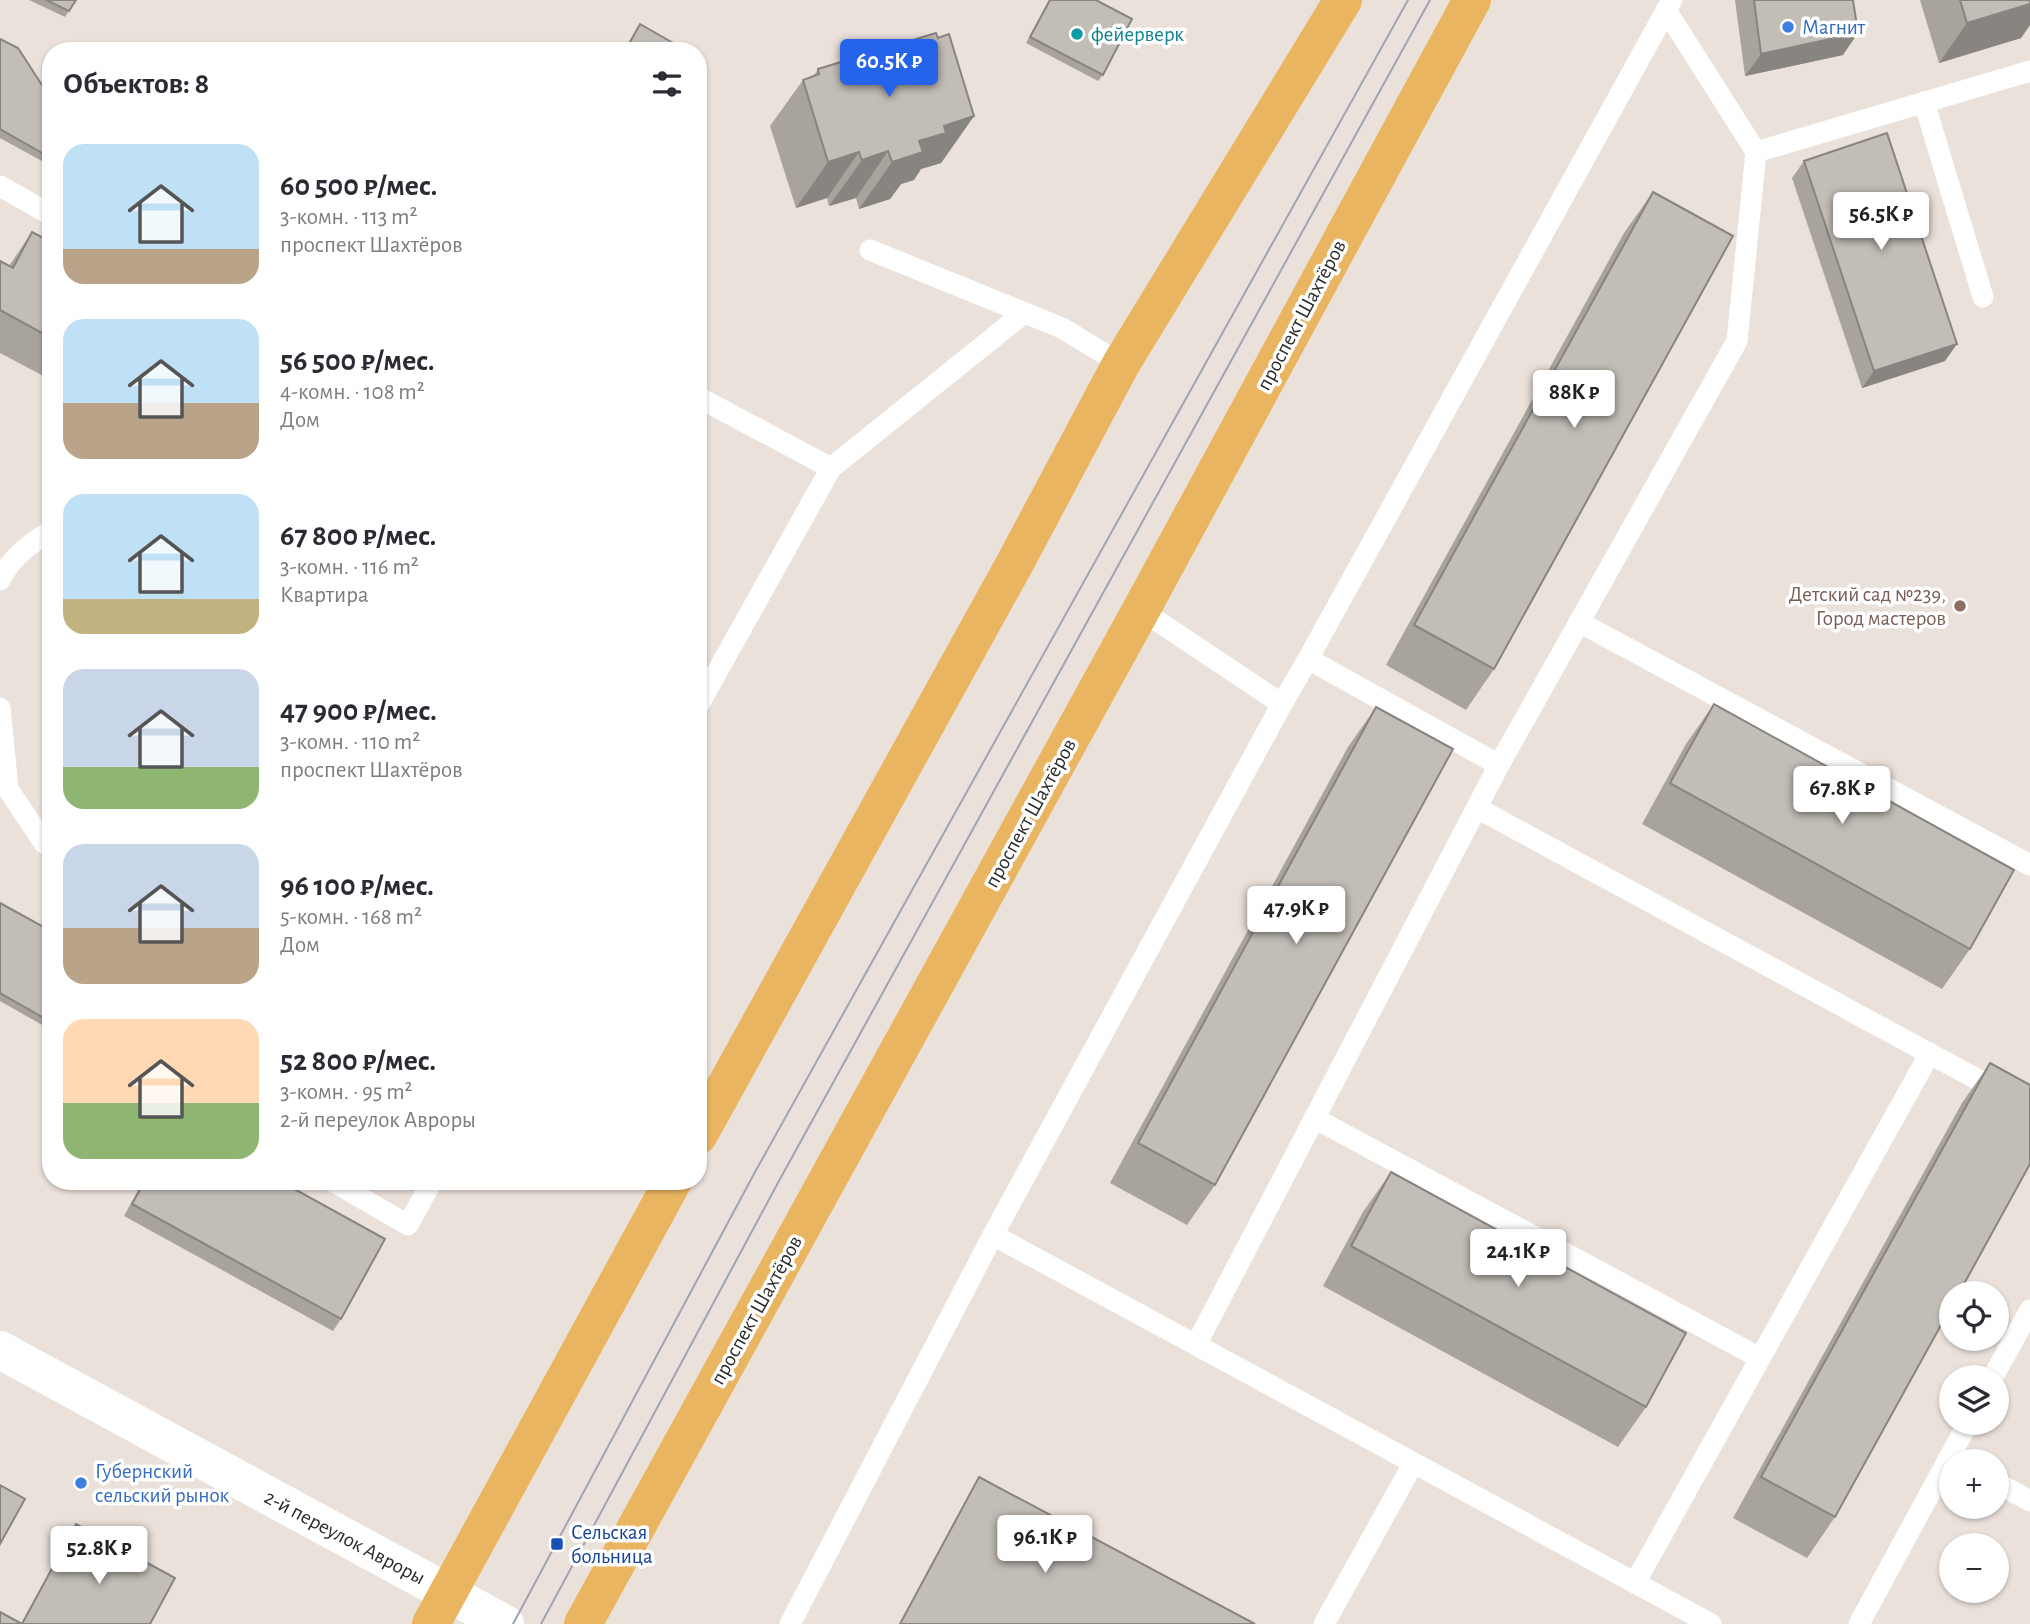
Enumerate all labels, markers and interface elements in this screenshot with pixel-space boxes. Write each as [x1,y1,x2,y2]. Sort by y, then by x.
place label: Магнит [1802,17,1866,38]
marker: Магнит [1780,19,1796,35]
place label: фейерверк [1091,24,1184,45]
marker: фейерверк [1069,26,1085,42]
pin: 60.5K ₽ [824,40,954,99]
text: 60.5K ₽ [856,50,922,73]
icon: filters [648,65,686,103]
text: Объектов: 8 [63,69,209,99]
text: 60 500 ₽/мес. [280,171,437,201]
icon: home [119,172,203,256]
pin: 56.5K ₽ [1816,192,1946,252]
text: 56.5K ₽ [1849,203,1913,226]
text: 3-комн. · 113 m² [280,206,418,229]
text: проспект Шахтёров [280,234,463,257]
street label: проспект Шахтёров [1253,237,1350,394]
text: 56 500 ₽/мес. [280,346,435,376]
icon: home [119,347,203,431]
pin: 88K ₽ [1525,370,1623,430]
text: 4-комн. · 108 m² [280,381,425,404]
text: 88K ₽ [1549,381,1599,404]
text: Дом [280,409,320,432]
text: 67 800 ₽/мес. [280,521,436,551]
icon: home [119,522,203,606]
text: 3-комн. · 116 m² [280,556,419,579]
text: Квартира [280,584,368,607]
place label: Детский сад №239, Город мастеров [1789,584,1946,629]
marker: Детский сад №239, Город мастеров [1952,598,1968,614]
text: 47 900 ₽/мес. [280,696,437,726]
icon: home [119,697,203,781]
text: 3-комн. · 110 m² [280,731,420,754]
street label: проспект Шахтёров [981,735,1080,891]
text: проспект Шахтёров [280,759,463,782]
pin: 67.8K ₽ [1777,766,1907,826]
text: 67.8K ₽ [1809,777,1875,800]
text: 96 100 ₽/мес. [280,871,434,901]
icon: home [119,872,203,956]
pin: 47.9K ₽ [1231,886,1361,946]
text: 47.9K ₽ [1263,897,1329,920]
text: 5-комн. · 168 m² [280,906,422,929]
text: Дом [280,934,320,957]
text: 52 800 ₽/мес. [280,1046,436,1076]
icon: home [119,1047,203,1131]
text: 3-комн. · 95 m² [280,1081,413,1104]
text: 2-й переулок Авроры [280,1109,476,1132]
pin: 24.1K ₽ [1453,1230,1583,1289]
street label: проспект Шахтёров [707,1232,806,1388]
text: 24.1K ₽ [1486,1240,1550,1263]
map controls [1939,1281,2009,1603]
button: locate [1939,1281,2009,1351]
button: layers [1939,1365,2009,1435]
button: + [1939,1449,2009,1519]
place label: Губернский сельский рынок [95,1461,229,1506]
marker: Губернский сельский рынок [73,1475,89,1491]
street label: 2-й переулок Авроры [261,1486,429,1589]
pin: 96.1K ₽ [980,1516,1110,1575]
place label: Сельская больница [571,1522,653,1567]
pin: 52.8K ₽ [34,1526,164,1586]
text: 96.1K ₽ [1013,1526,1077,1549]
button: − [1939,1533,2009,1603]
marker: Сельская больница [549,1536,565,1552]
text: 52.8K ₽ [66,1537,132,1560]

